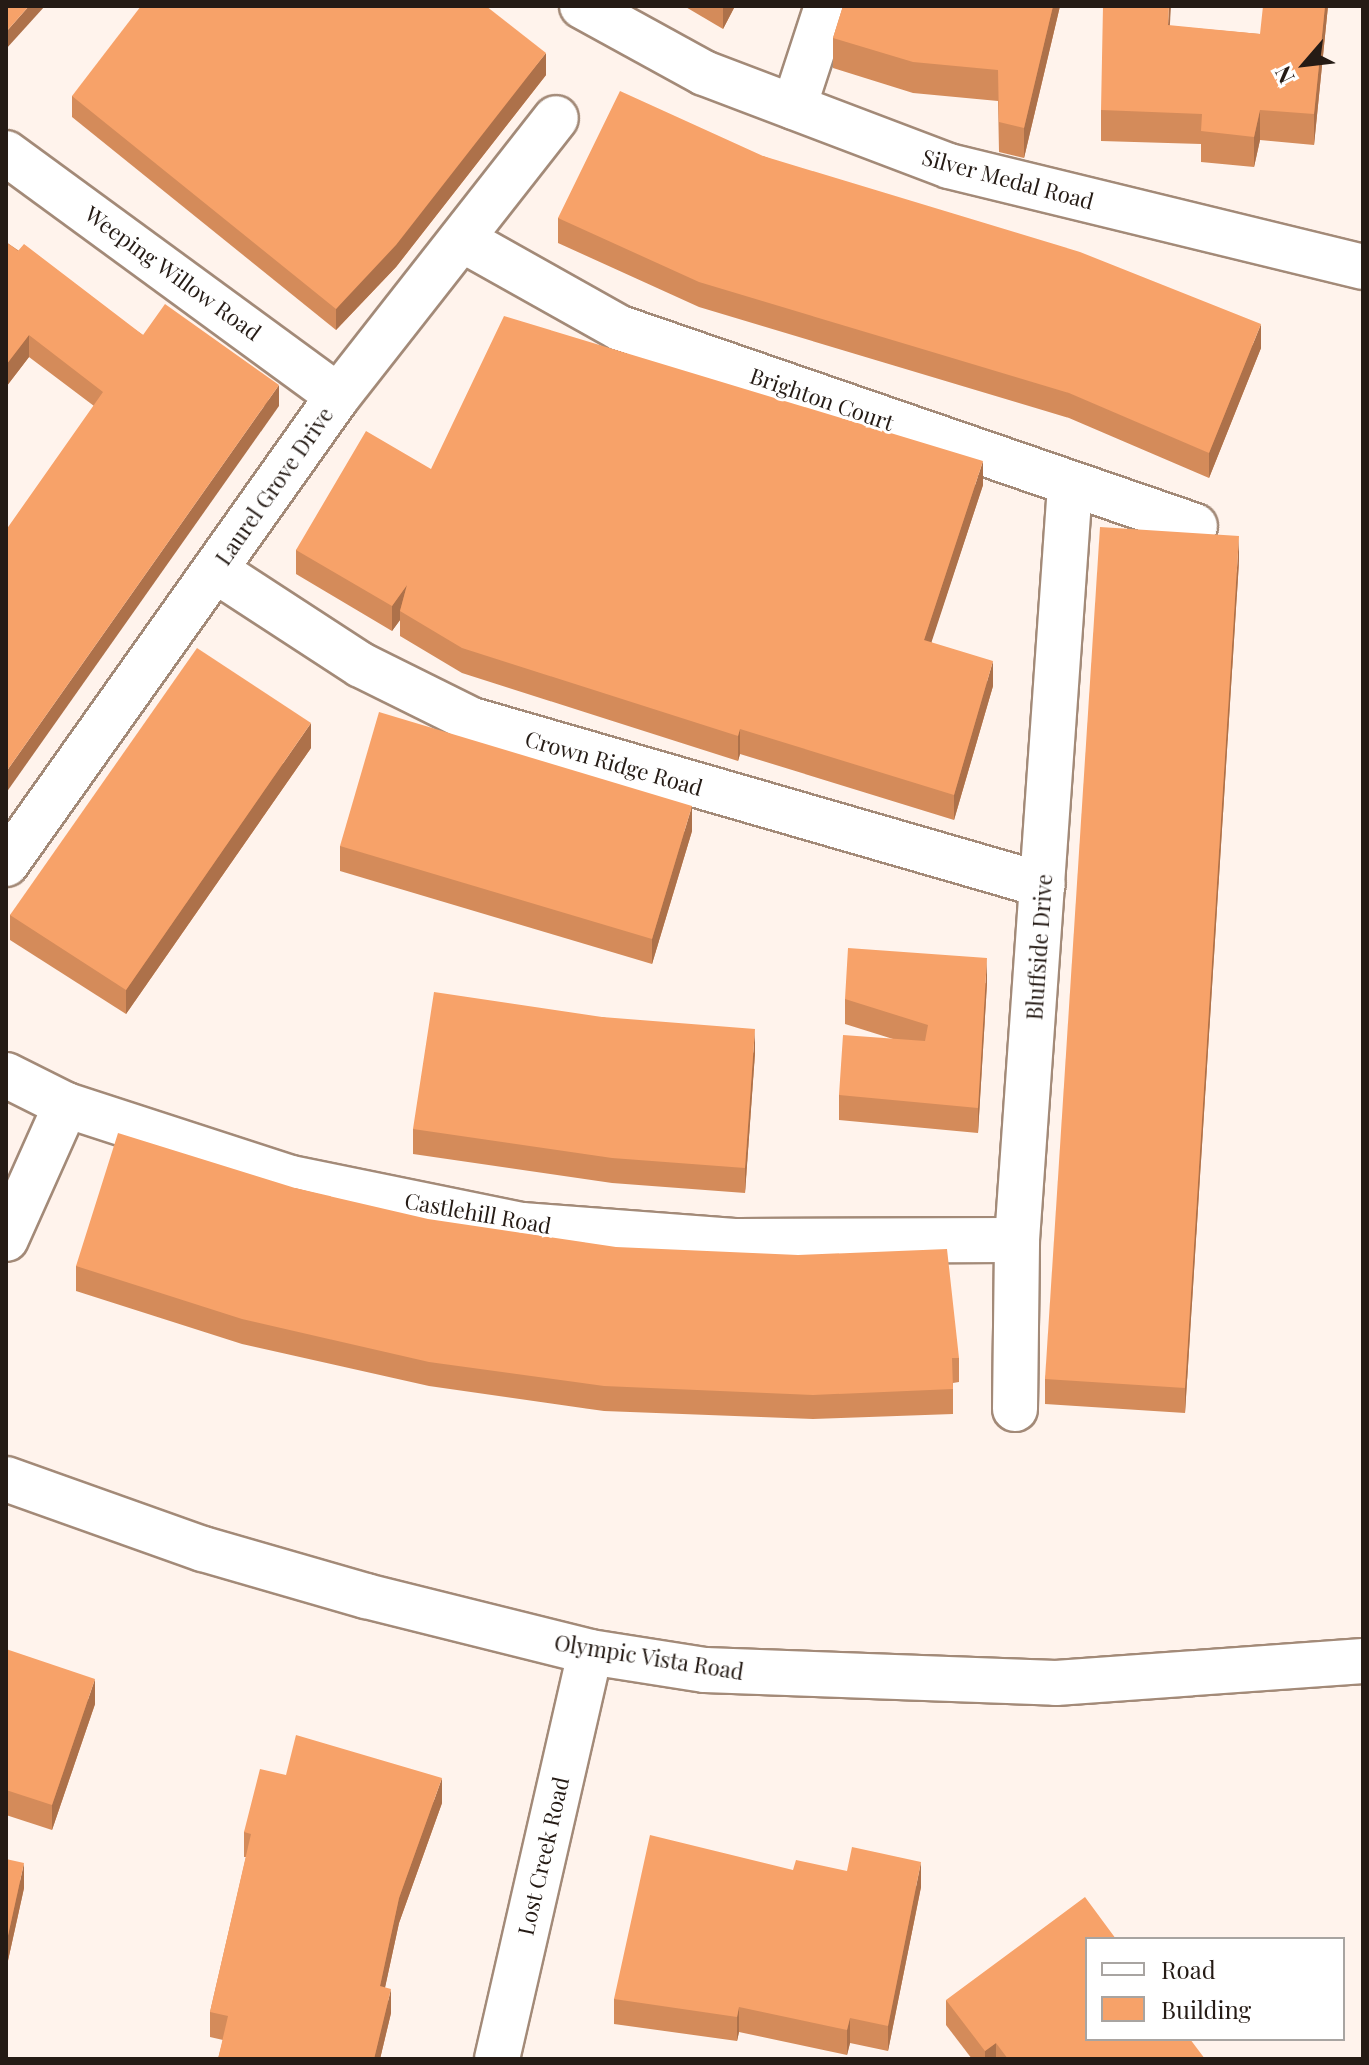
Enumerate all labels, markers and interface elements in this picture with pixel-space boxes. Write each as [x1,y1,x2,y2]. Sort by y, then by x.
north arrow [1265,24,1345,104]
text: N [1267,61,1301,89]
street label: Silver Medal Road [919,143,1097,215]
street label: Weeping Willow Road [79,200,267,346]
street label: Brighton Court [747,362,897,436]
street label: Laurel Grove Drive [210,402,338,570]
street label: Crown Ridge Road [522,725,706,801]
street label: Bluffside Drive [1021,873,1057,1021]
street label: Castlehill Road [403,1187,553,1239]
street label: Olympic Vista Road [552,1629,746,1685]
street label: Lost Creek Road [512,1774,574,1938]
legend [1085,1937,1345,2041]
text: Road [1161,1953,1216,1985]
text: Building [1161,1993,1251,2025]

